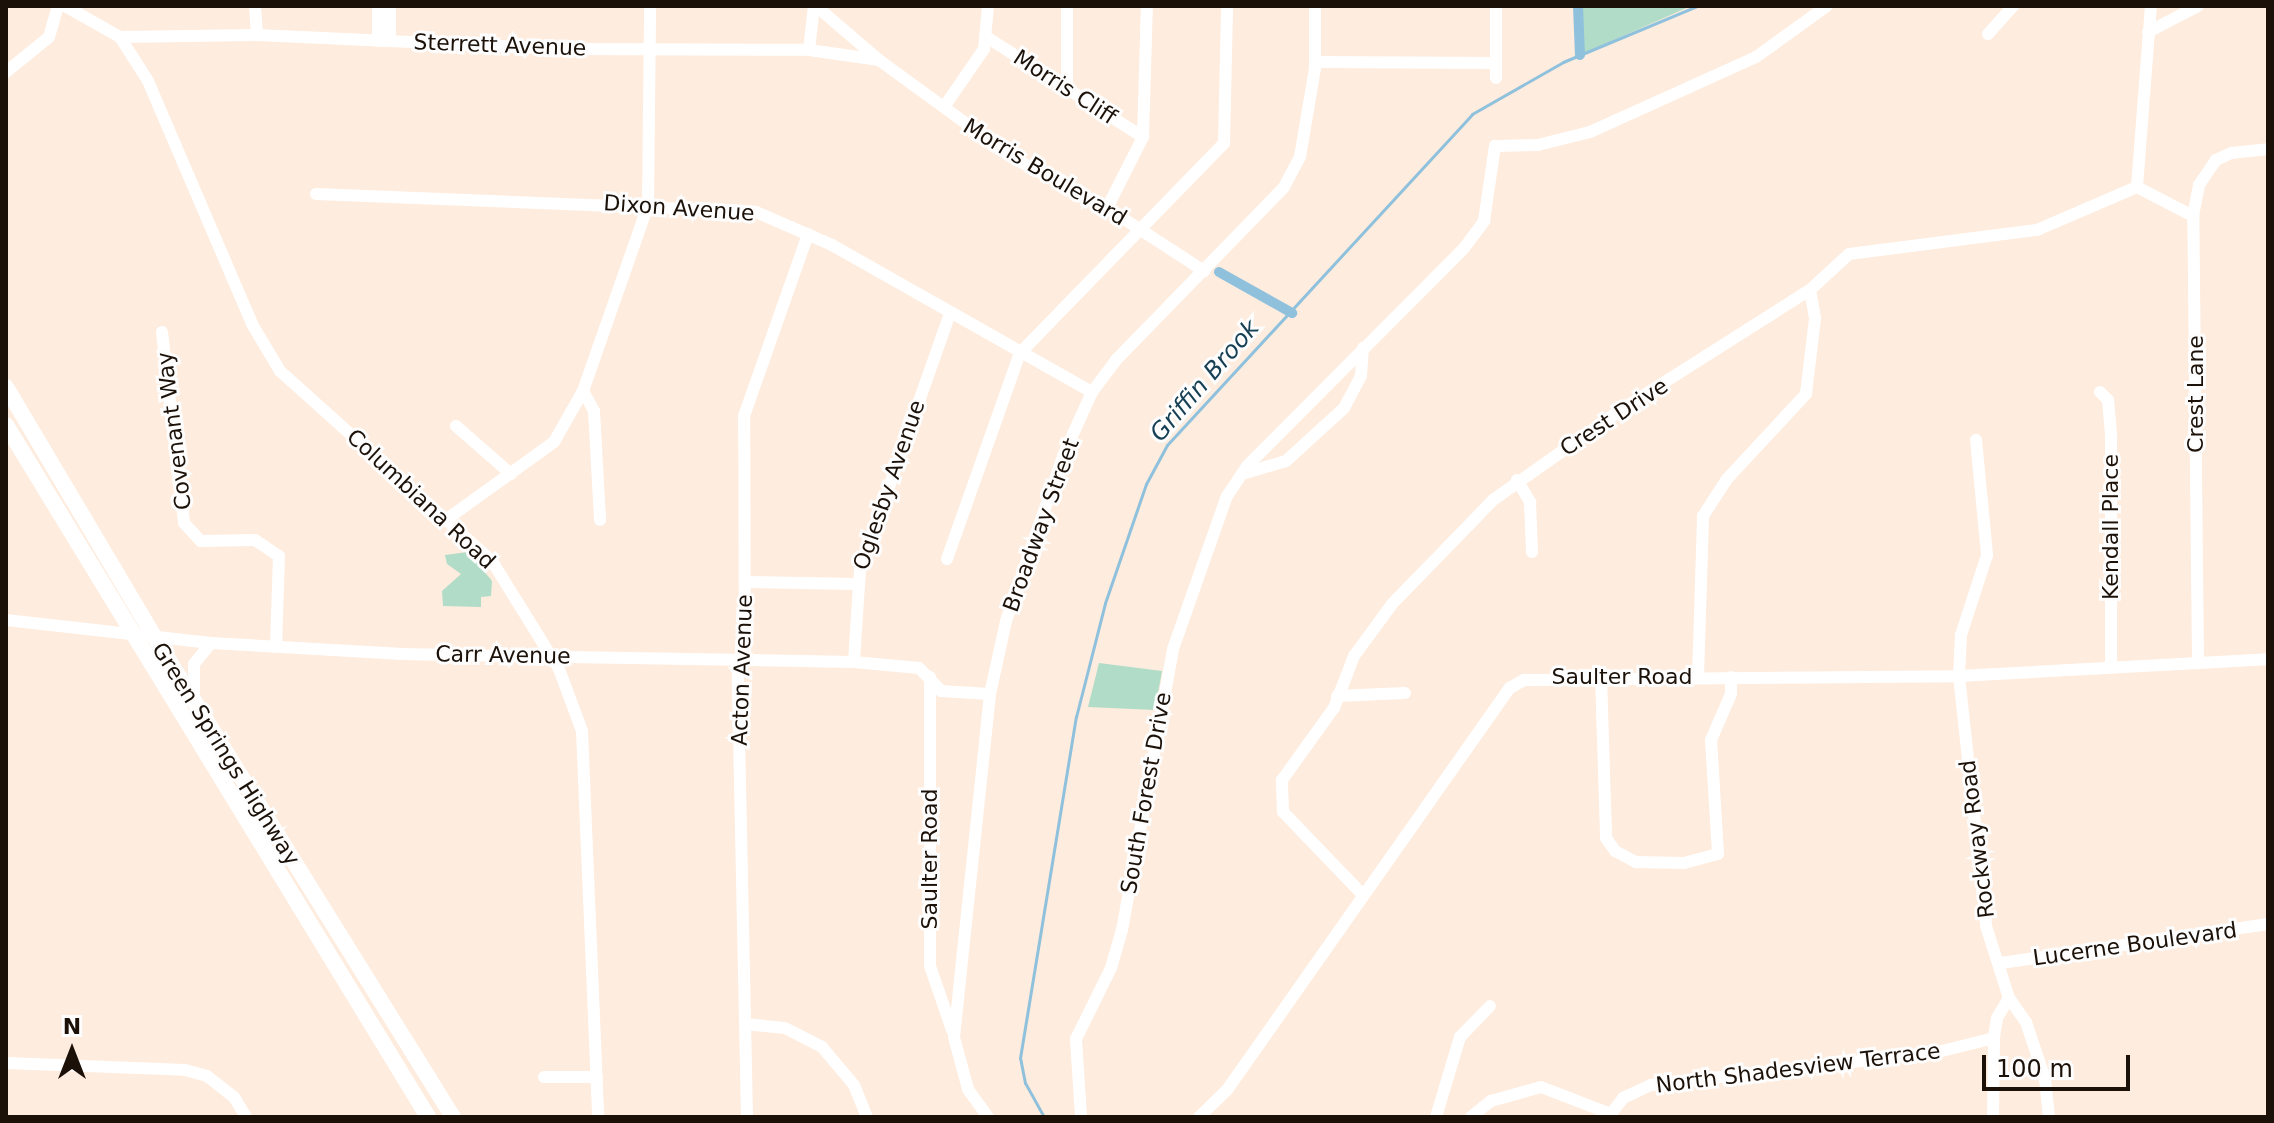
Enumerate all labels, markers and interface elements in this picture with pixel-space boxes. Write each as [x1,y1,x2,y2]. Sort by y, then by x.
street label: Sterrett Avenue [413,29,587,61]
street label: Morris Cliff [1009,44,1121,130]
street label: Morris Boulevard [958,113,1132,231]
street label: Dixon Avenue [602,190,756,226]
water label: Griffin Brook [1144,314,1266,448]
street label: Crest Lane [2183,335,2209,453]
street label: Covenant Way [151,350,197,512]
street label: Crest Drive [1555,372,1673,462]
street label: Oglesby Avenue [848,397,930,573]
street label: Columbiana Road [341,423,501,575]
street label: Broadway Street [997,435,1085,615]
street label: Kendall Place [2098,454,2124,600]
street label: Acton Avenue [726,594,758,746]
street label: Green Springs Highway [146,638,306,870]
street label: Carr Avenue [435,641,571,669]
street label: Saulter Road [1552,664,1692,690]
street label: South Forest Drive [1115,690,1177,896]
street label: Rockway Road [1954,758,2000,920]
street label: Saulter Road [917,789,943,929]
street label: Lucerne Boulevard [2031,917,2239,971]
north arrow [32,1011,112,1091]
text: N [63,1014,81,1039]
street label: North Shadesview Terrace [1654,1037,1942,1099]
scale bar [1986,1039,2134,1089]
text: 100 m [1996,1055,2073,1083]

